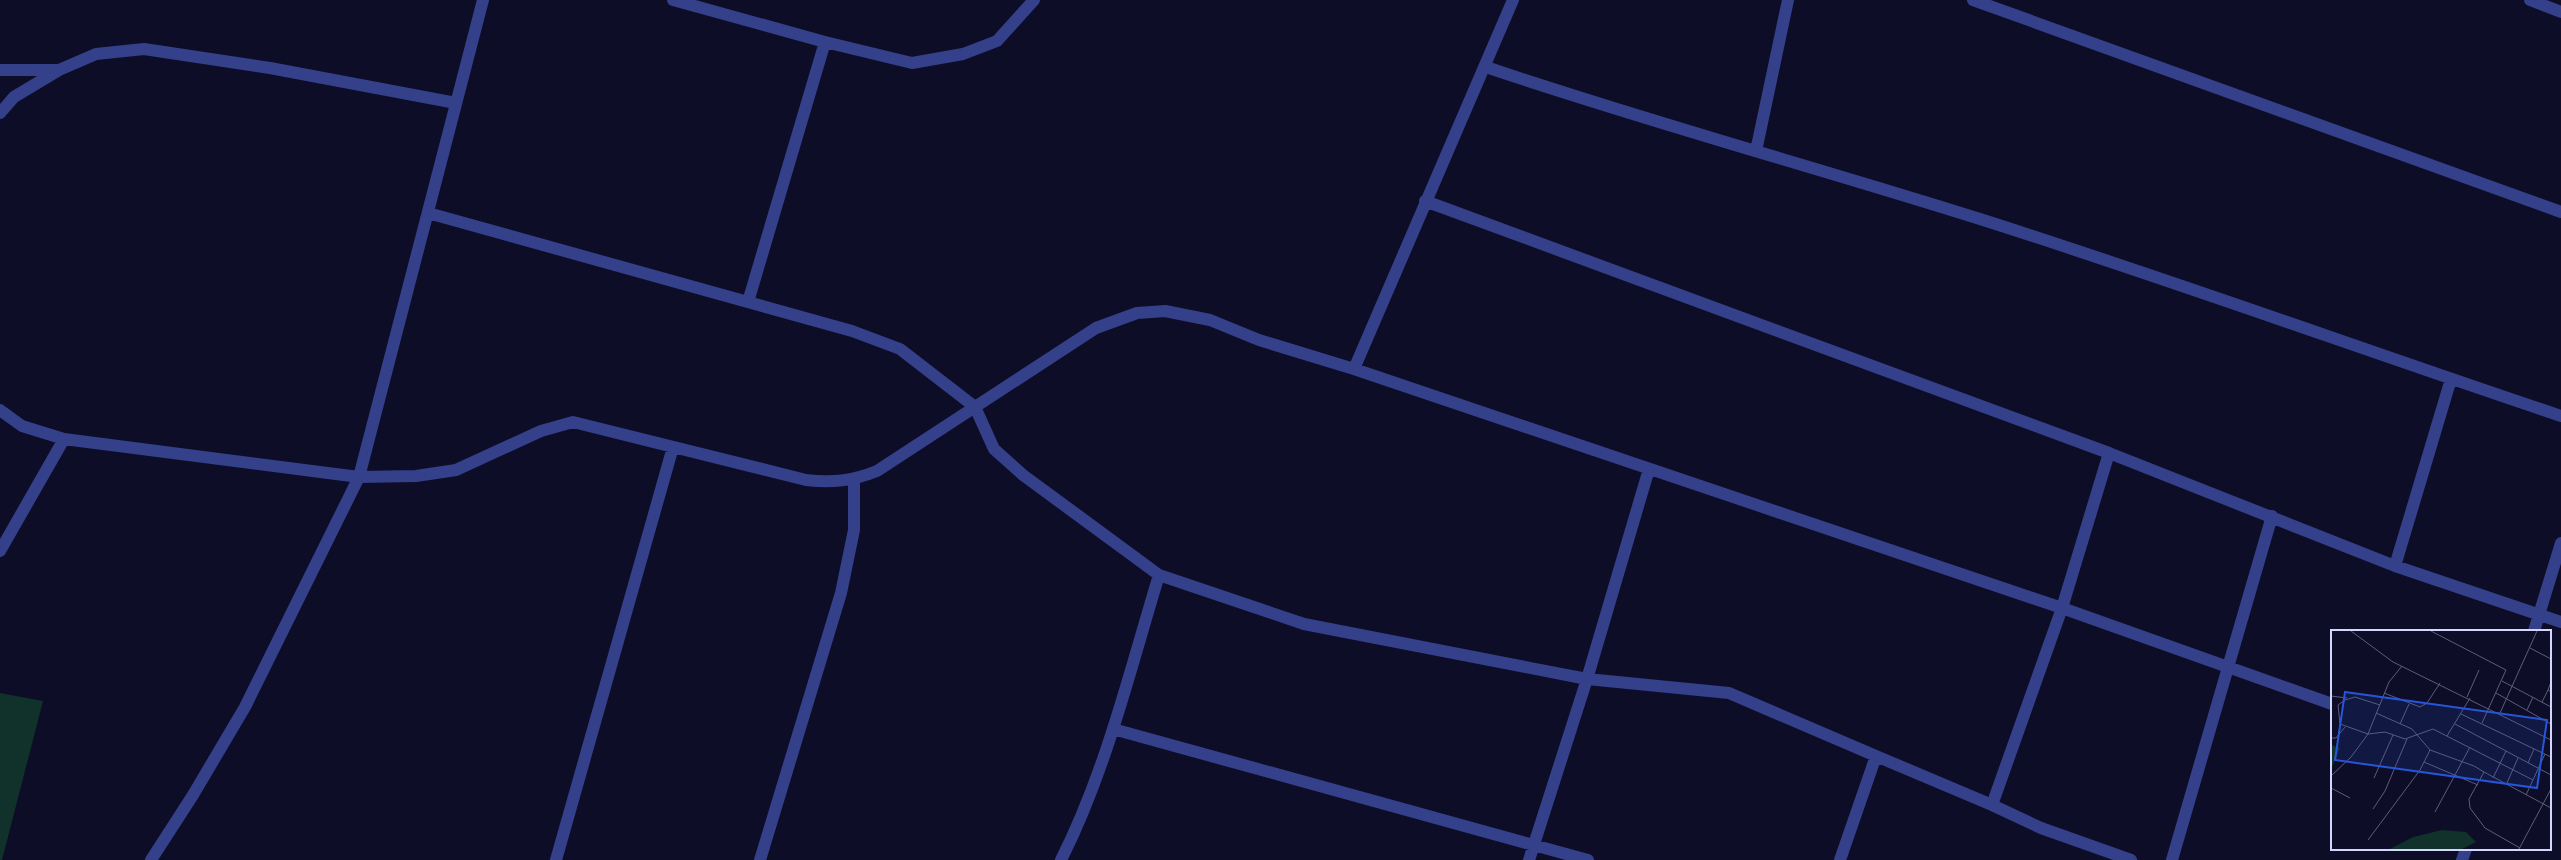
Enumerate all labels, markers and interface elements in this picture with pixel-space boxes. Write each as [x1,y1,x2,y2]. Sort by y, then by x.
inset map [2331,630,2551,850]

